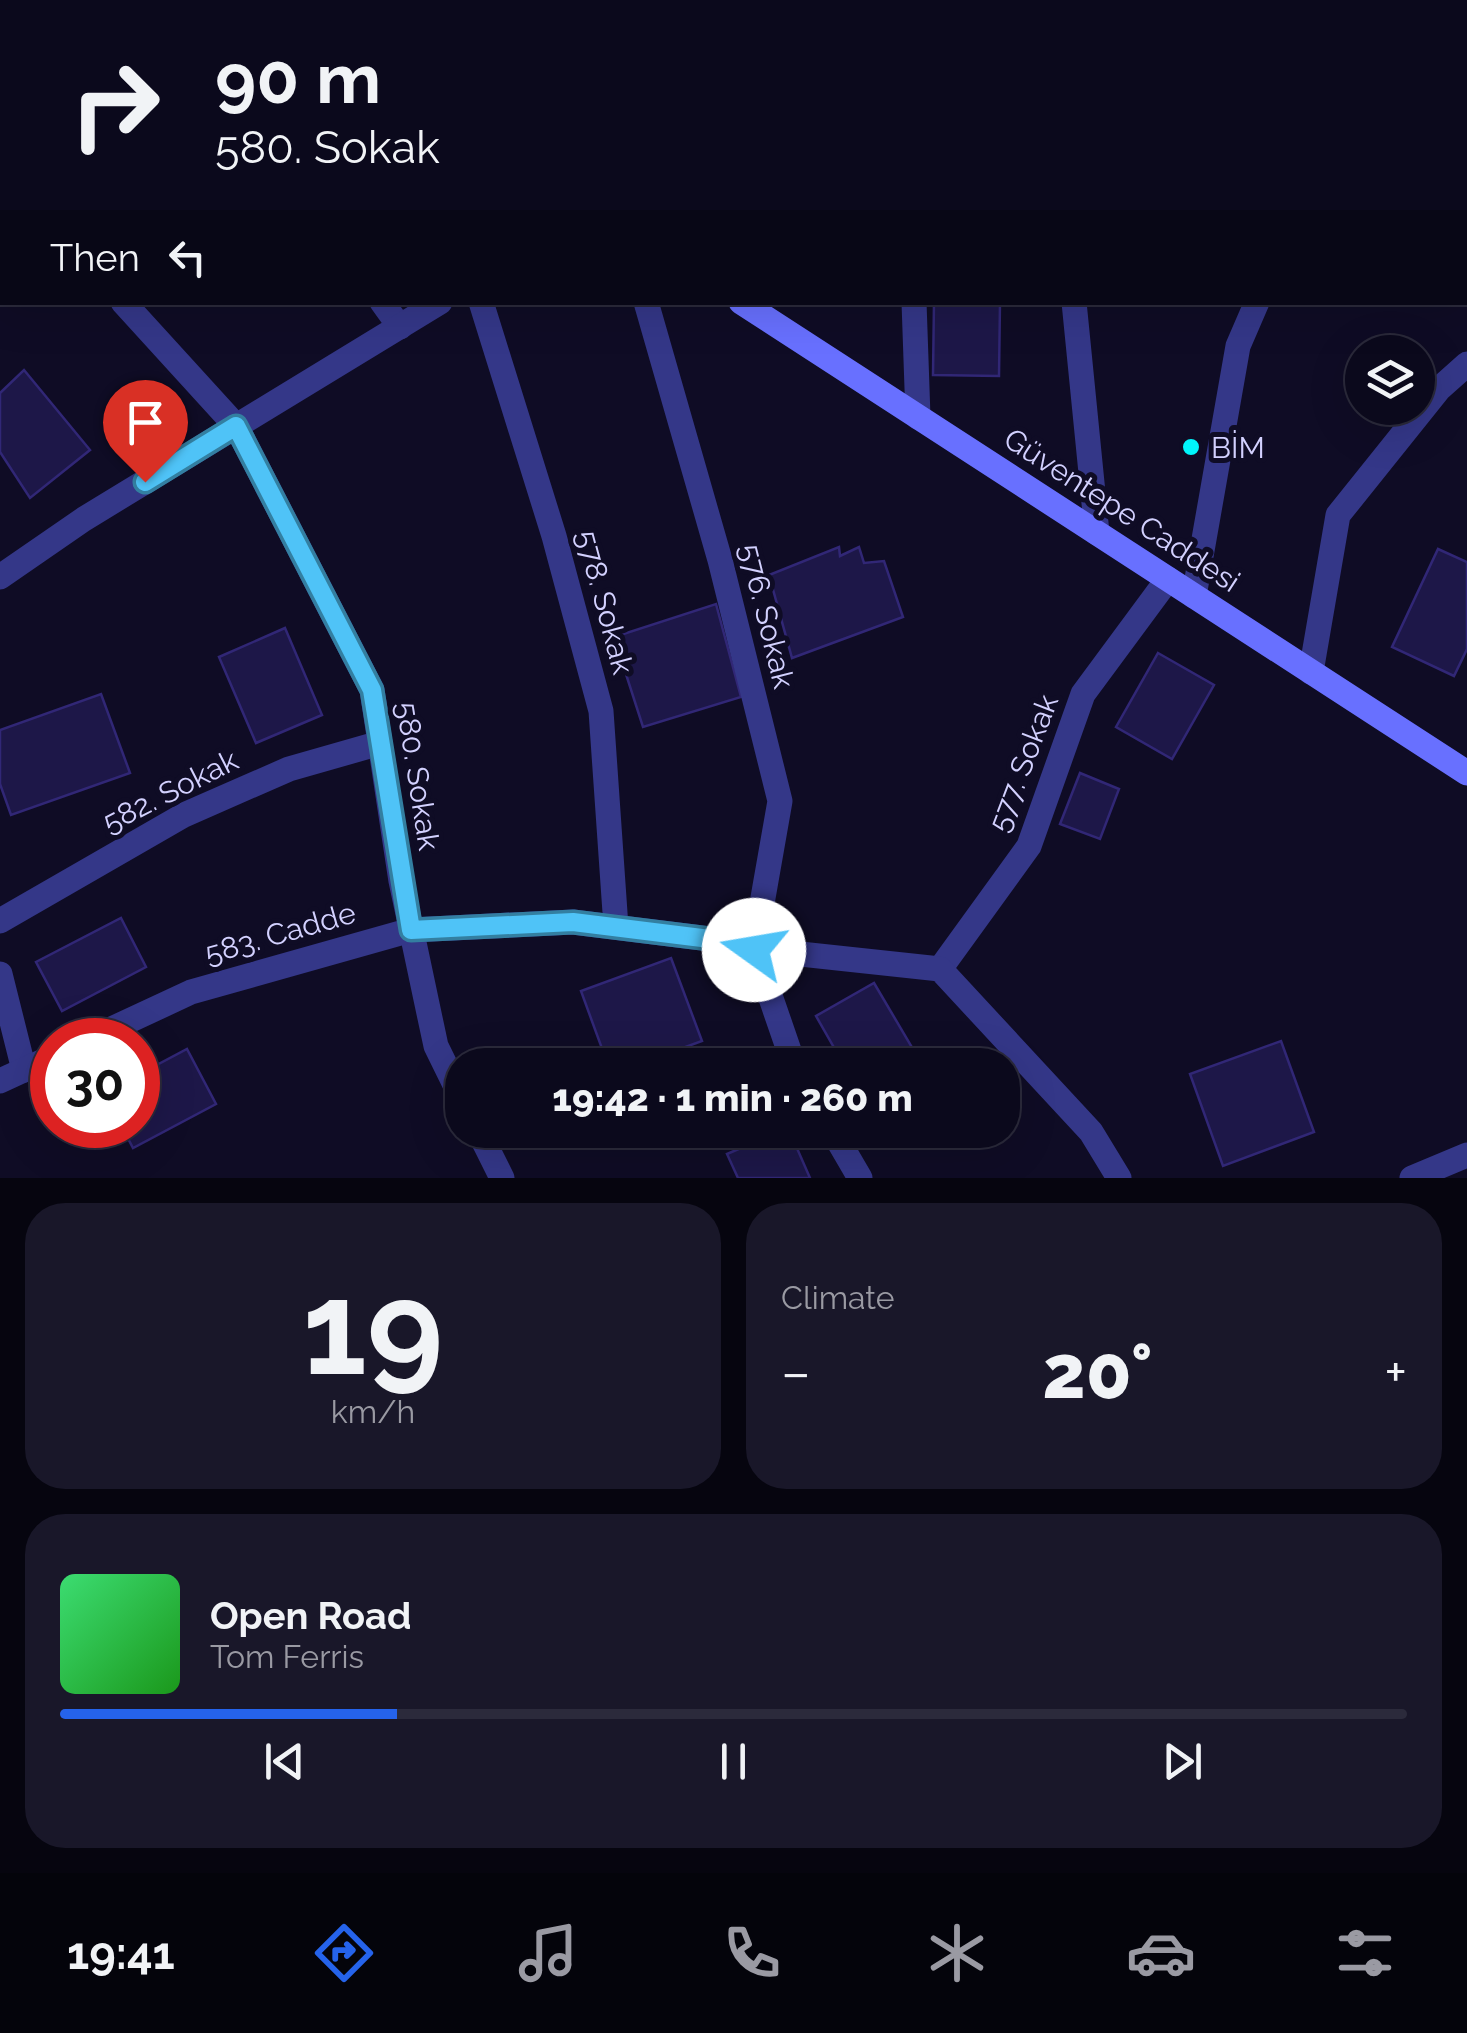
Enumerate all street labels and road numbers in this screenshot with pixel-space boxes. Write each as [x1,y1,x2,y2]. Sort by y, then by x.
street label: Güventepe Caddesi [998,421,1246,599]
street label: 578. Sokak [569,526,641,678]
street label: 576. Sokak [732,540,802,692]
street label: 577. Sokak [981,689,1065,836]
street label: 580. Sokak [389,699,447,853]
street label: 582. Sokak [96,742,244,840]
street label: 583. Cadde [201,895,359,971]

